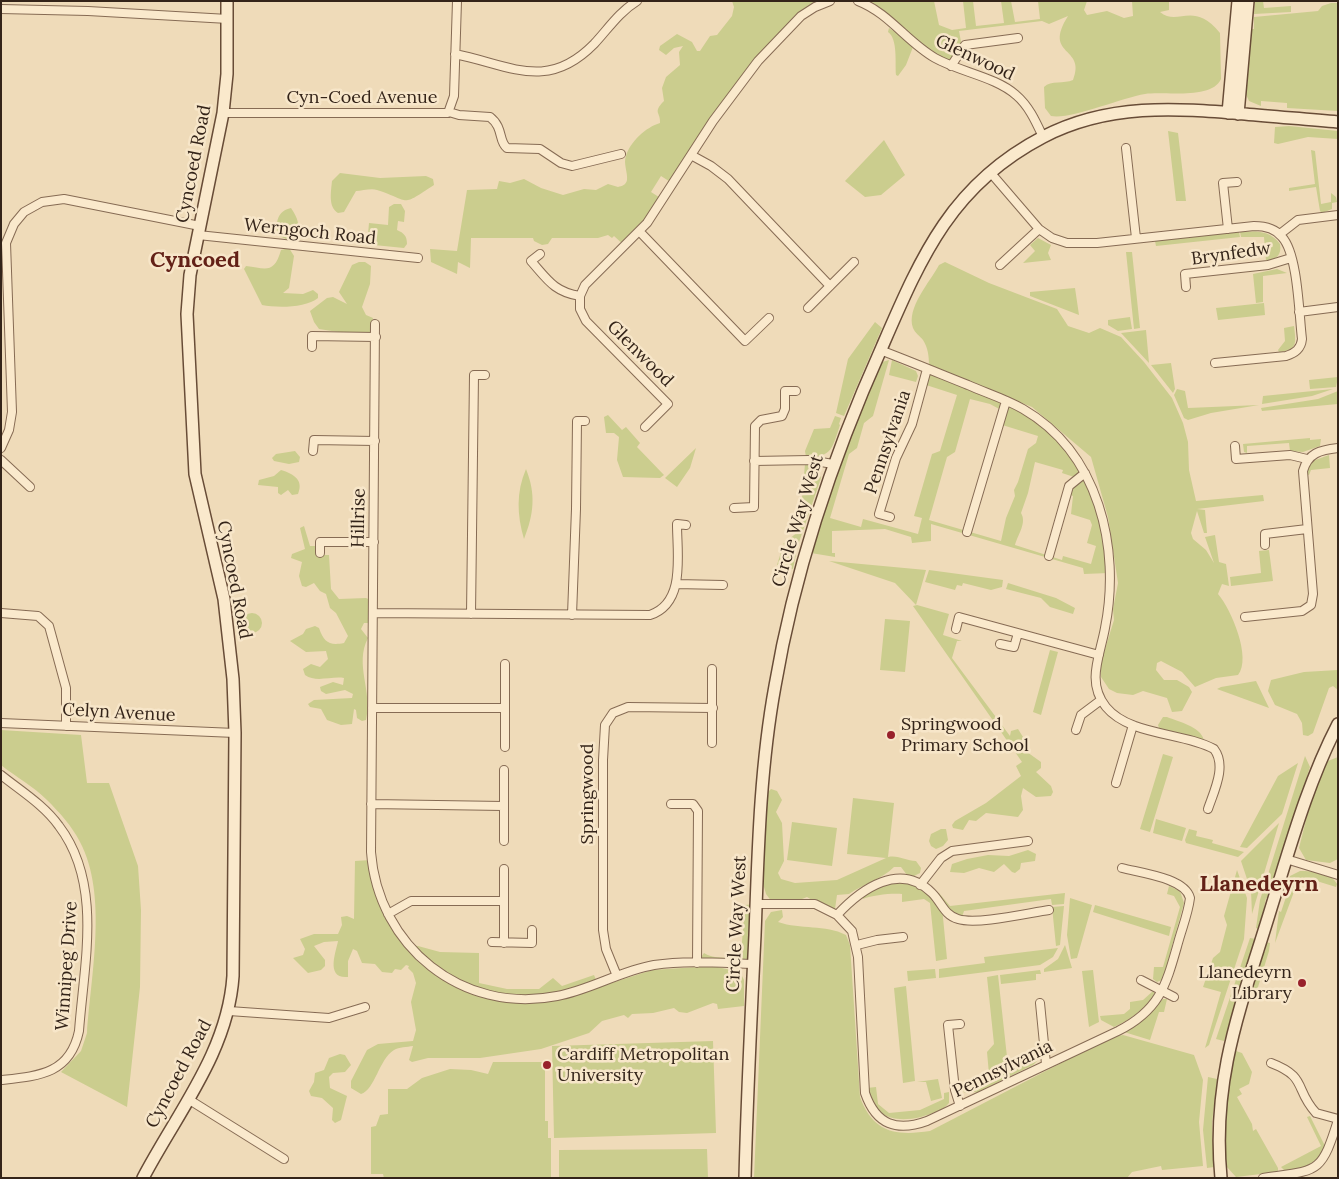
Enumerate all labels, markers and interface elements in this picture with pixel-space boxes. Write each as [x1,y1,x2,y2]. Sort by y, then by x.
street label: Glenwood [932,30,1018,86]
street label: Cyn-Coed Avenue [286,87,438,109]
street label: Cyncoed Road [172,103,216,225]
street label: Werngoch Road [243,214,377,250]
street label: Brynfedw [1190,238,1272,270]
district label: Cyncoed [150,248,240,274]
street label: Glenwood [602,316,678,392]
street label: Pennsylvania [860,387,916,497]
street label: Circle Way West [768,452,828,590]
street label: Hillrise [348,488,370,548]
street label: Cyncoed Road [212,519,256,641]
street label: Celyn Avenue [62,699,176,727]
place label: Springwood Primary School [901,714,1029,756]
marker: Springwood Primary School [885,729,897,741]
street label: Springwood [577,744,599,844]
street label: Circle Way West [723,855,751,993]
district label: Llanedeyrn [1199,872,1319,898]
street label: Winnipeg Drive [52,901,82,1031]
place label: Llanedeyrn Library [1198,962,1292,1004]
marker: Llanedeyrn Library [1296,977,1308,989]
street label: Cyncoed Road [141,1016,217,1132]
street label: Pennsylvania [950,1036,1056,1102]
place label: Cardiff Metropolitan University [557,1044,729,1086]
marker: Cardiff Metropolitan University [541,1059,553,1071]

